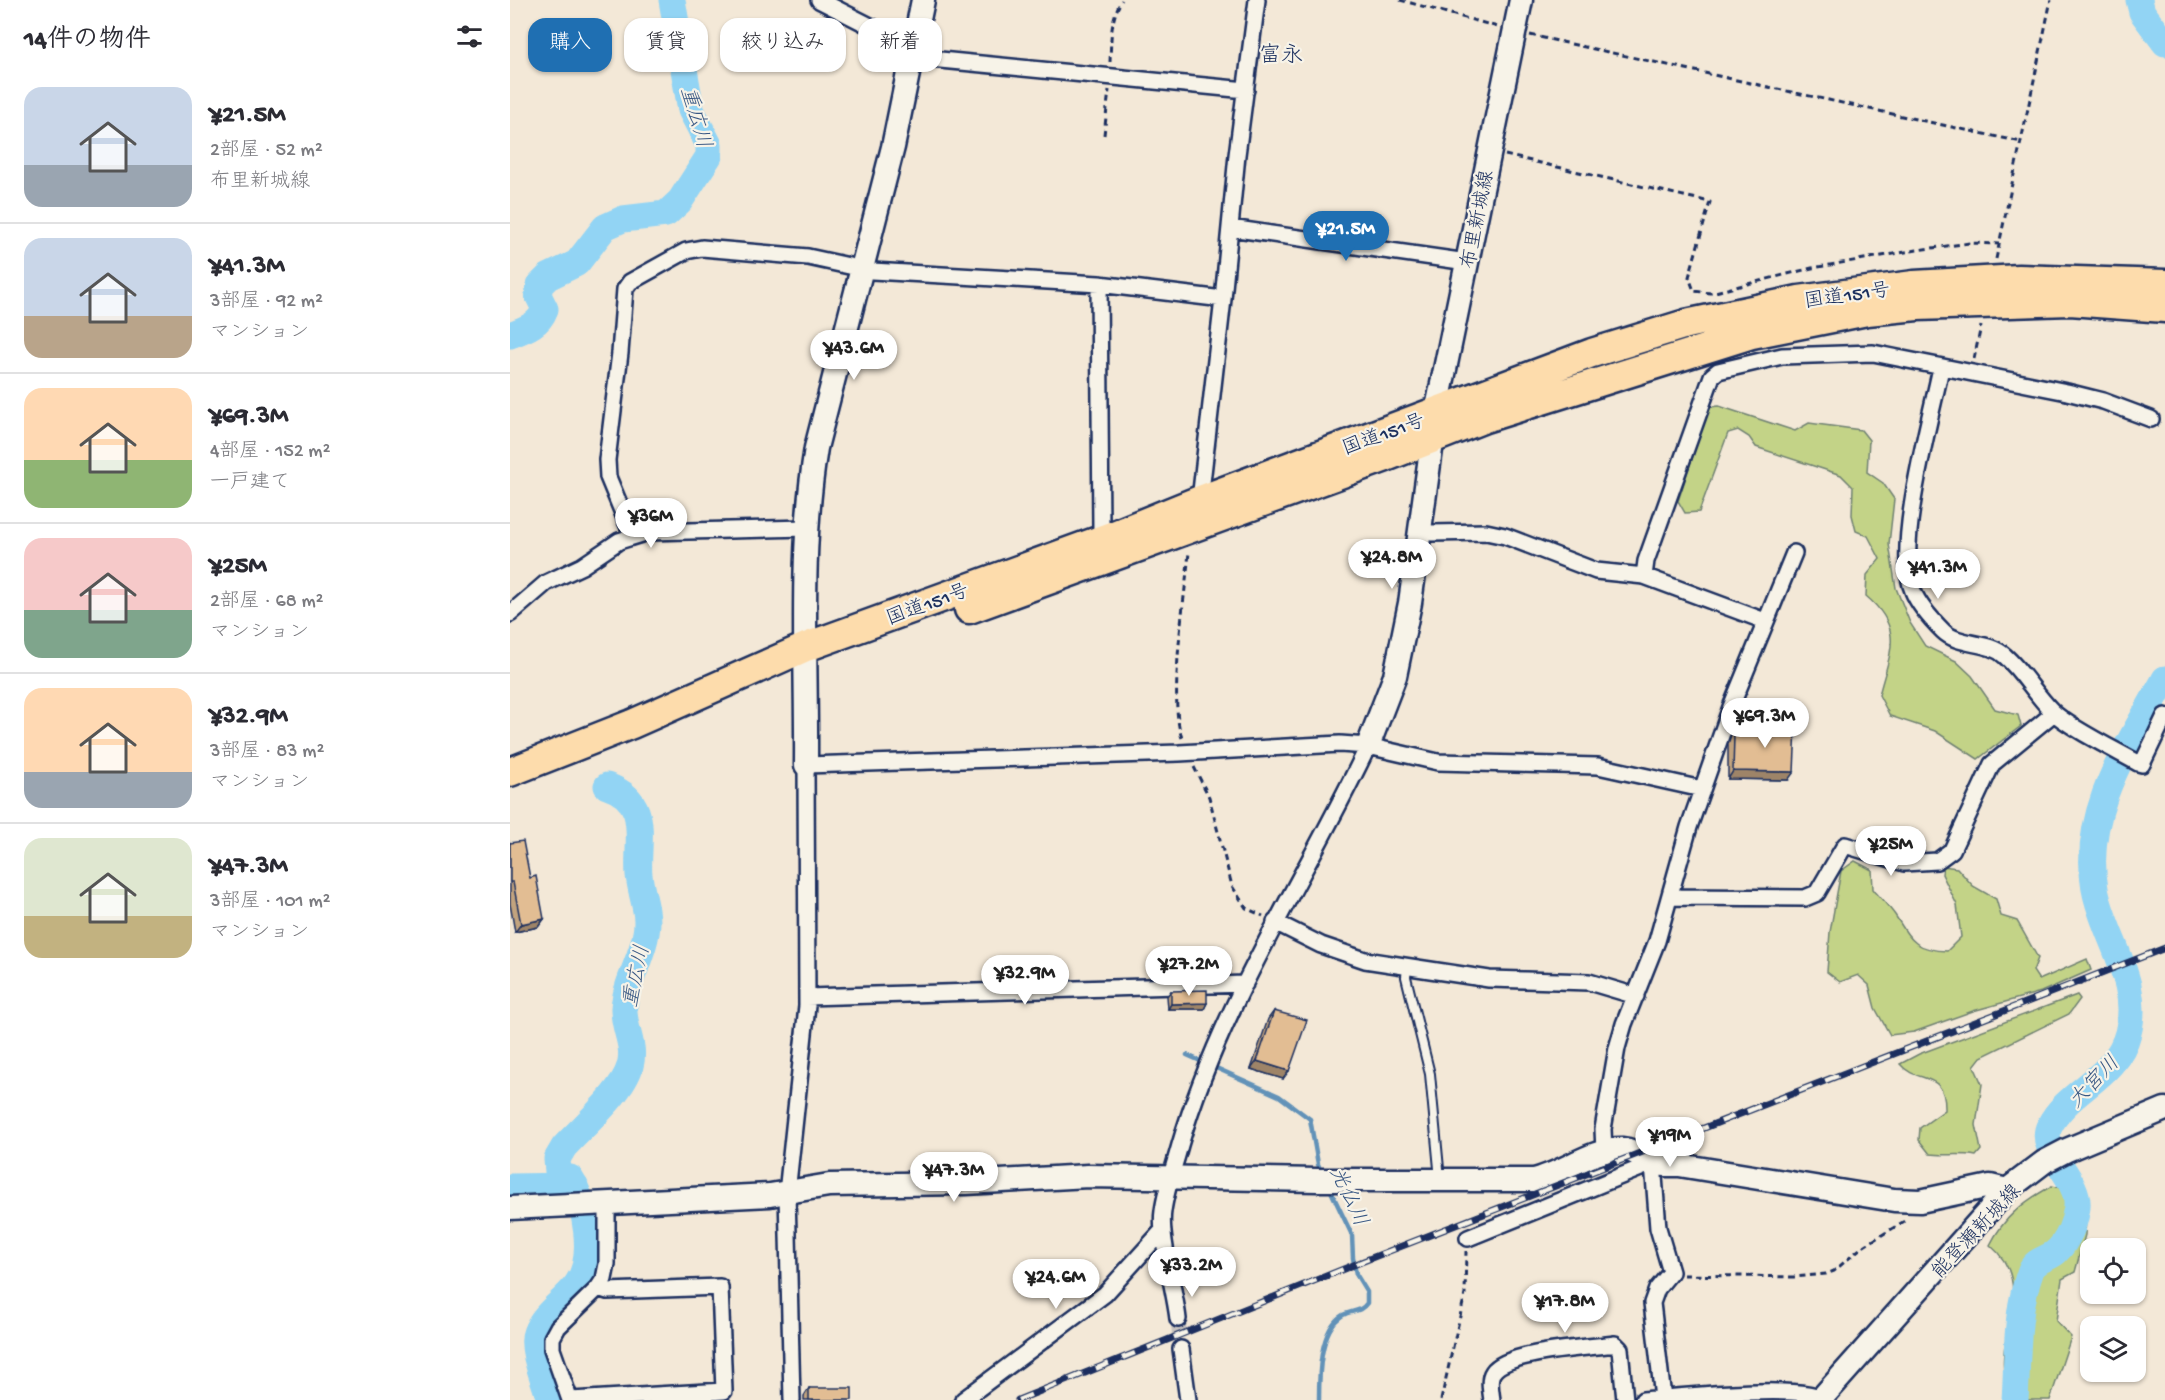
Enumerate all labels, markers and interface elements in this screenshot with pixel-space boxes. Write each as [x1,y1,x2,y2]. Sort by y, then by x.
chip: 購入 [528,18,612,72]
chip: 賃貸 [624,18,708,72]
chip: 絞り込み [720,18,846,72]
chip: 新着 [858,18,942,72]
icon: filters [453,20,486,53]
text: 14件の物件 [24,26,151,57]
district label: 富永 [1259,43,1303,70]
water label: 重広川 [673,84,715,152]
text: ¥21.5M [210,101,285,132]
icon: home [72,111,144,183]
text: 2部屋 · 52 m² [210,140,323,163]
street label: 布里新城線 [1457,168,1500,271]
text: 布里新城線 [210,171,310,194]
pin: ¥21.5M [1297,211,1395,262]
text: ¥21.5M [1317,219,1375,242]
text: ¥41.3M [210,252,285,283]
icon: home [72,262,144,334]
street label: 国道151号 [1803,279,1892,315]
text: 3部屋 · 92 m² [210,291,323,314]
text: マンション [210,322,309,345]
pin: ¥43.6M [805,330,903,381]
text: ¥43.6M [824,338,884,361]
text: ¥69.3M [210,402,288,433]
street label: 国道151号 [1339,410,1429,462]
icon: home [72,412,144,484]
text: 4部屋 · 152 m² [210,441,330,464]
text: 一戸建て [210,472,290,495]
pin: ¥36M [615,498,687,549]
text: ¥36M [629,506,673,529]
pin: ¥24.8M [1343,539,1441,590]
text: ¥24.8M [1362,547,1422,570]
pin: ¥41.3M [1889,549,1987,600]
text: ¥25M [210,552,267,583]
text: ¥41.3M [1909,557,1967,580]
icon: home [72,562,144,634]
street label: 国道151号 [883,580,973,632]
text: 2部屋 · 68 m² [210,591,324,614]
text: マンション [210,622,309,645]
pin: ¥69.3M [1716,698,1814,749]
text: ¥32.9M [210,702,288,733]
text: ¥69.3M [1735,706,1795,729]
icon: home [72,712,144,784]
text: 3部屋 · 83 m² [210,741,324,764]
text: マンション [210,772,309,795]
pin: ¥25M [1855,826,1927,877]
text: ¥25M [1869,834,1913,857]
text: ¥47.3M [210,852,288,883]
icon: home [72,862,144,934]
text: 3部屋 · 101 m² [210,891,331,914]
text: マンション [210,922,309,945]
water label: 重広川 [619,943,657,1010]
pin: ¥27.2M [1140,946,1238,997]
text: ¥27.2M [1159,954,1219,977]
pin: ¥32.9M [976,955,1074,1006]
text: ¥32.9M [995,963,1055,986]
water label: 大宮川 [2064,1051,2126,1115]
pin: ¥19M [1634,1117,1706,1168]
text: ¥19M [1649,1125,1691,1148]
pin: ¥47.3M [905,1152,1003,1203]
text: ¥47.3M [924,1160,984,1183]
water label: 光仏川 [1322,1163,1372,1231]
street label: 能登瀬新城線 [1927,1179,2027,1284]
map controls [2080,1238,2146,1382]
button: locate [2080,1238,2146,1304]
pin: ¥33.2M [1143,1247,1241,1298]
text: ¥33.2M [1162,1255,1222,1278]
pin: ¥24.6M [1007,1259,1105,1310]
text: ¥24.6M [1027,1267,1085,1290]
pin: ¥17.8M [1516,1283,1614,1334]
text: ¥17.8M [1536,1291,1594,1314]
button: layers [2080,1316,2146,1382]

